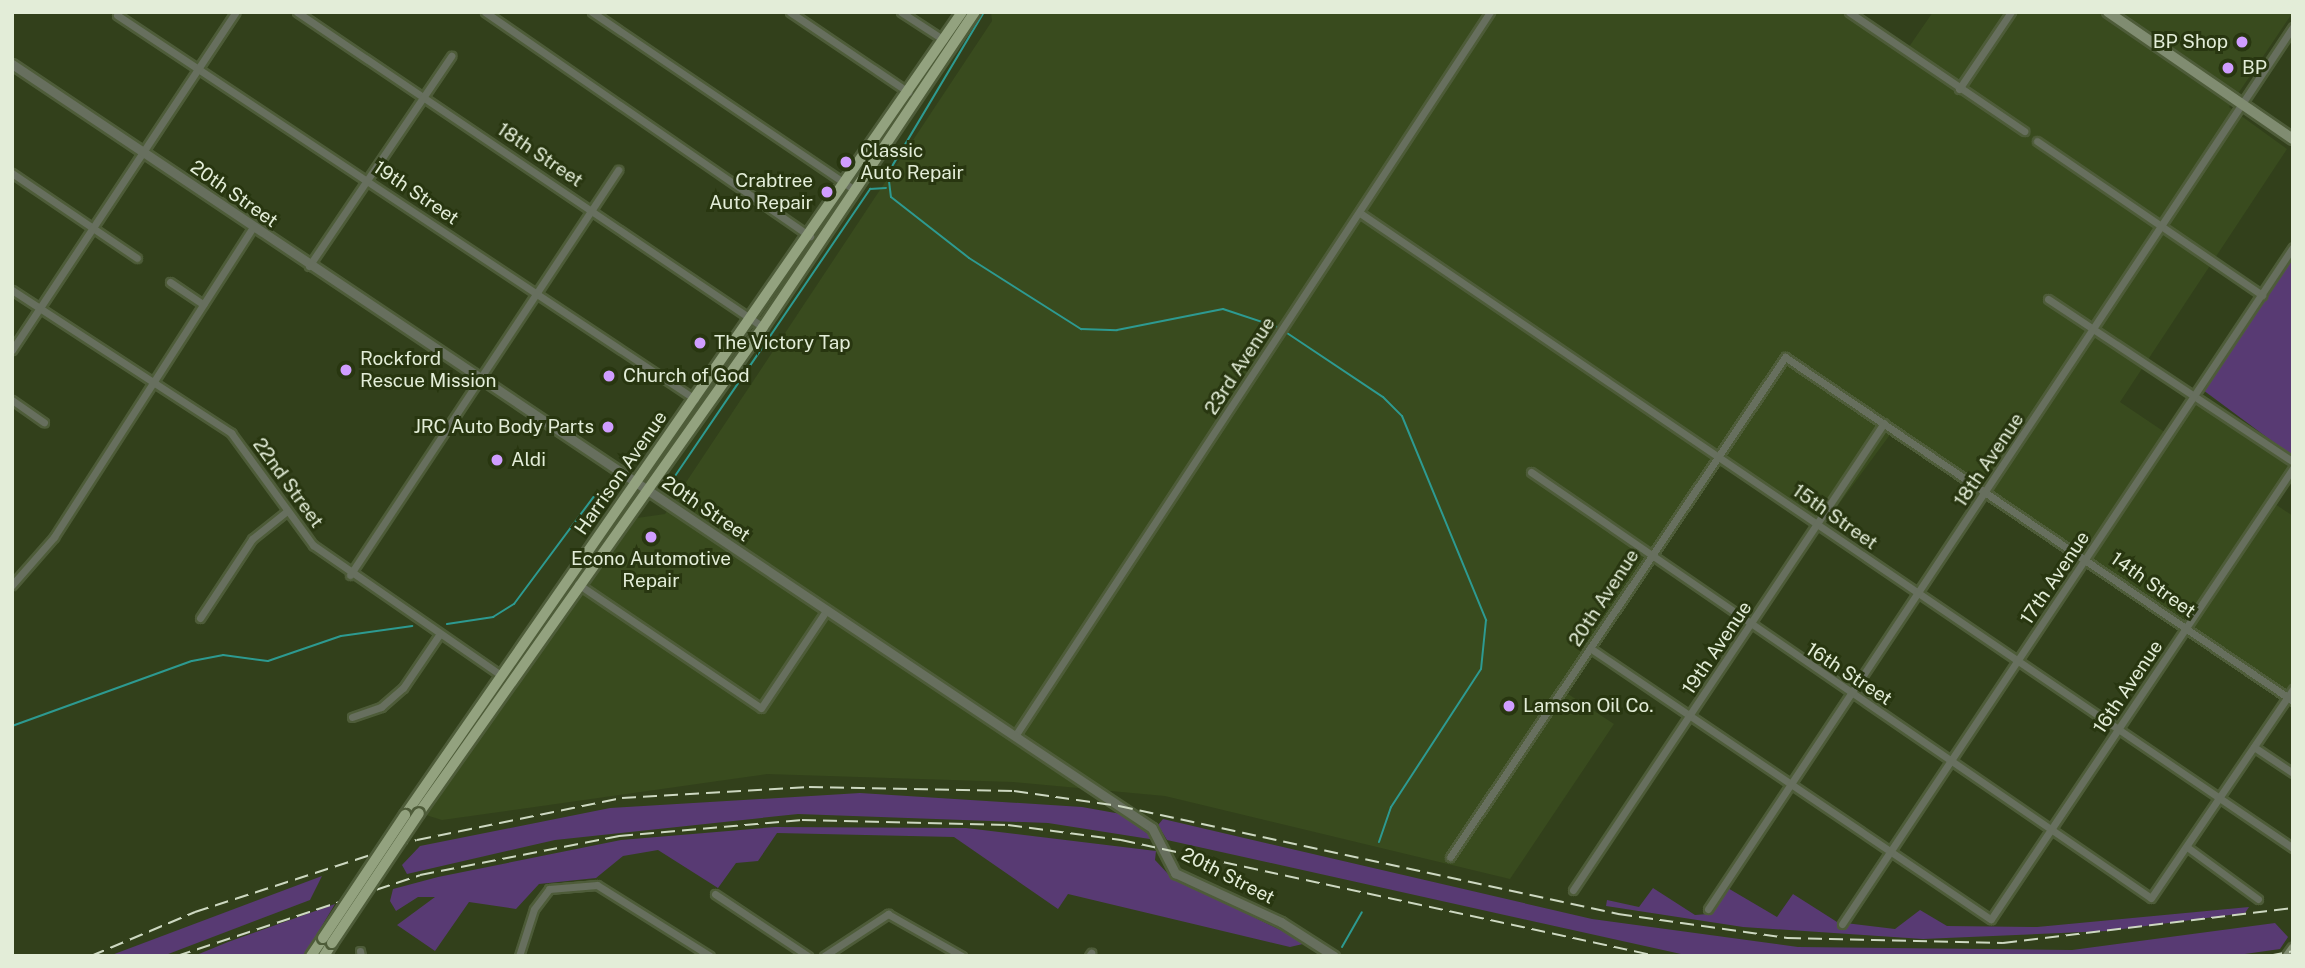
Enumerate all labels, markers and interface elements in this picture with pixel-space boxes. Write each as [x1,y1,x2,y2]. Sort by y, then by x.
place label: BP Shop [2153,31,2228,53]
marker: BP Shop [2234,34,2250,50]
place label: BP [2242,57,2267,79]
marker: BP [2220,60,2236,76]
street label: 18th Street [493,118,587,192]
place label: Classic Auto Repair [860,140,964,184]
marker: Classic Auto Repair [838,154,854,170]
street label: 20th Street [186,156,282,232]
street label: 19th Street [369,156,463,230]
place label: Crabtree Auto Repair [709,170,813,214]
marker: Crabtree Auto Repair [819,184,835,200]
street label: 23rd Avenue [1200,313,1280,419]
place label: The Victory Tap [714,332,851,354]
marker: The Victory Tap [692,335,708,351]
place label: Rockford Rescue Mission [360,348,497,392]
marker: Rockford Rescue Mission [338,362,354,378]
place label: Church of God [623,365,750,387]
marker: Church of God [601,368,617,384]
street label: Harrison Avenue [570,407,672,539]
street label: 18th Avenue [1949,409,2029,511]
place label: JRC Auto Body Parts [413,416,594,438]
marker: JRC Auto Body Parts [600,419,616,435]
street label: 22nd Street [248,434,328,532]
place label: Aldi [511,449,546,471]
marker: Aldi [489,452,505,468]
street label: 20th Street [658,471,754,547]
street label: 15th Street [1788,479,1882,555]
street label: 17th Avenue [2016,527,2094,629]
marker: Econo Automotive Repair [643,529,659,545]
street label: 20th Avenue [1564,545,1644,651]
place label: Econo Automotive Repair [571,548,731,592]
street label: 14th Street [2106,548,2200,622]
street label: 19th Avenue [1677,597,1757,699]
street label: 16th Avenue [2088,636,2168,738]
street label: 16th Street [1802,638,1896,710]
place label: Lamson Oil Co. [1523,695,1654,717]
marker: Lamson Oil Co. [1501,698,1517,714]
street label: 20th Street [1178,843,1278,909]

